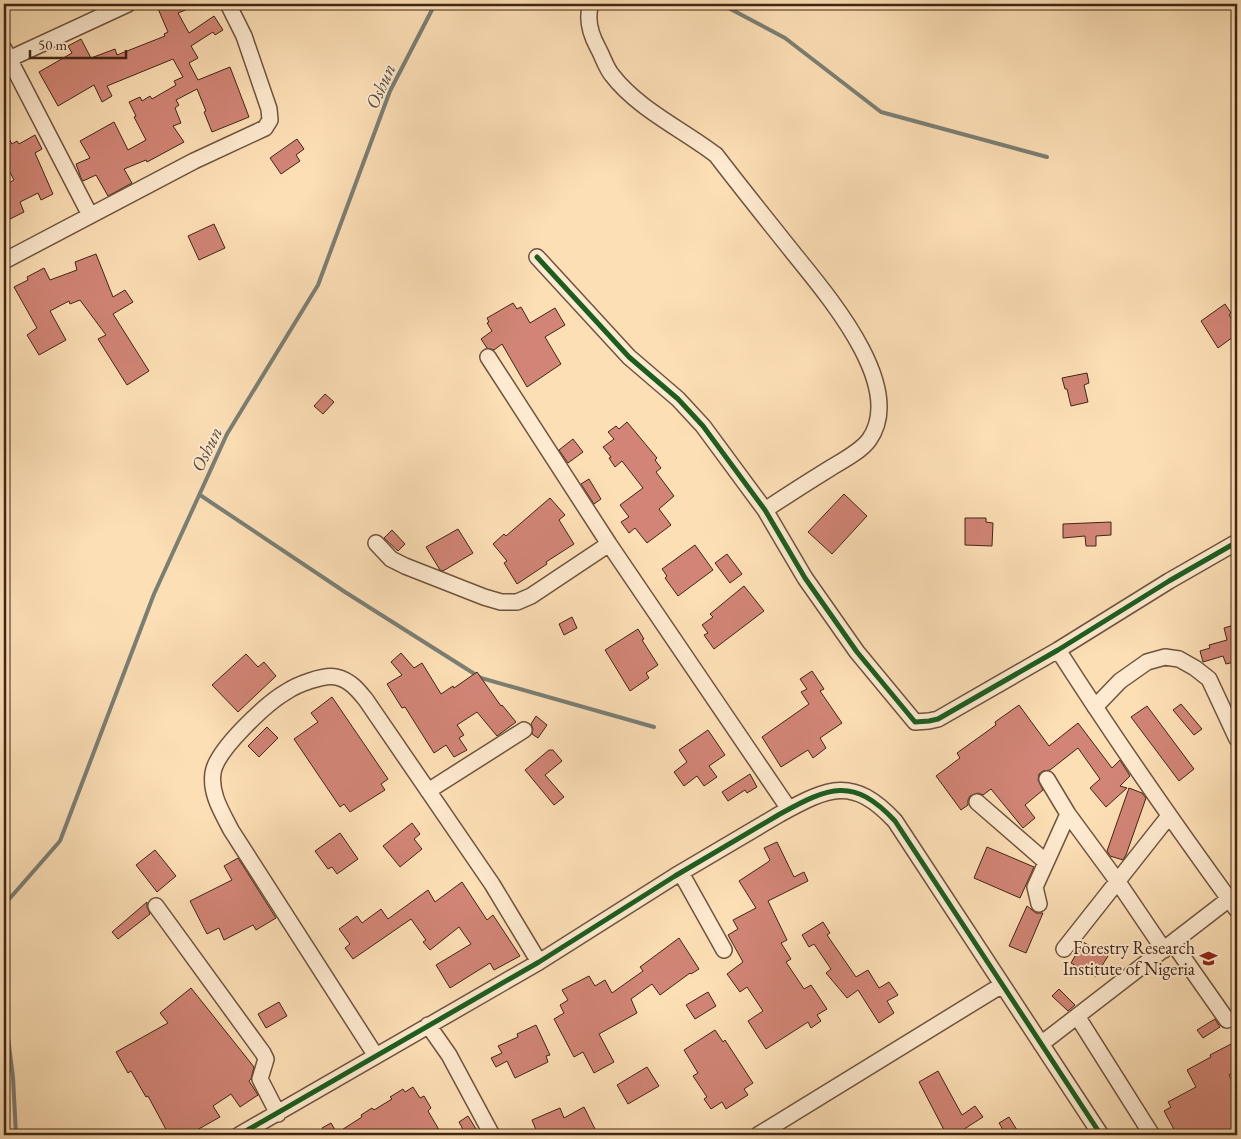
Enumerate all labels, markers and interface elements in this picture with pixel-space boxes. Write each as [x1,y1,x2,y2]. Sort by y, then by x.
scale bar [30,28,126,60]
text: 50 m [38,35,67,54]
water label: Oshun [360,60,401,113]
water label: Oshun [185,423,228,476]
place label: Forestry Research Institute of Nigeria [1063,936,1196,980]
school or university icon: Forestry Research Institute of Nigeria [1199,948,1219,968]

